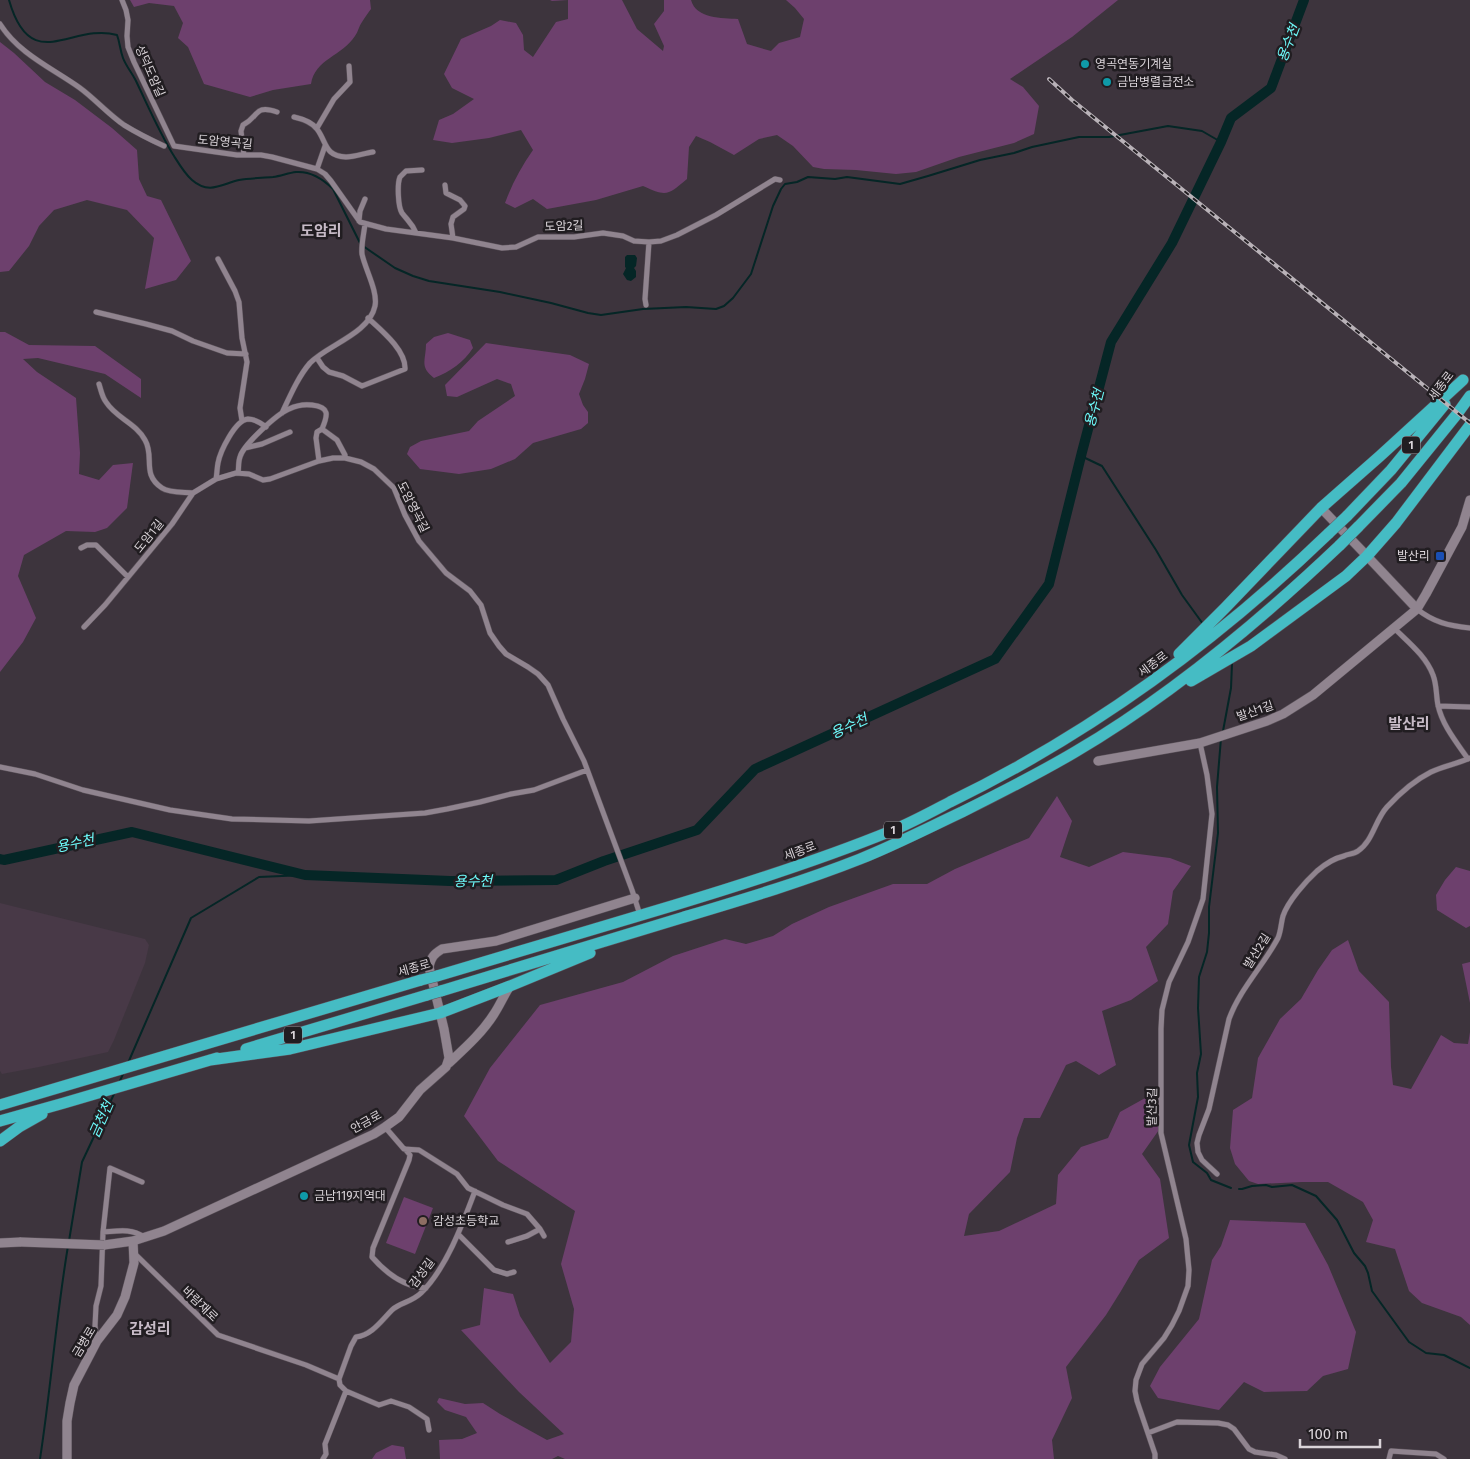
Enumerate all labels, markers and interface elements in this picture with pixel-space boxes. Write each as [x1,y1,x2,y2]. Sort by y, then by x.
water label: 용수천 [1274,21,1304,64]
street label: 성덕도암길 [132,43,168,99]
place label: 영곡연동기계실 [1095,57,1172,71]
marker: 영곡연동기계실 [1079,58,1091,70]
place label: 금남병렬급전소 [1117,75,1194,89]
marker: 금남병렬급전소 [1101,76,1113,88]
street label: 도암영곡길 [197,133,253,151]
street label: 도암2길 [544,218,584,234]
district label: 도암리 [300,222,342,240]
street label: 세종로 [1425,369,1457,403]
water label: 용수천 [1081,386,1108,429]
road number: 1 [1402,436,1420,454]
street label: 도암영곡길 [394,479,432,535]
street label: 도암1길 [131,517,167,555]
place label: 발산리 [1397,549,1430,563]
marker: 발산리 [1434,550,1446,562]
street label: 세종로 [1136,648,1170,680]
street label: 발산1길 [1235,698,1275,724]
water label: 용수천 [828,710,871,742]
district label: 발산리 [1388,715,1430,733]
road number: 1 [884,822,902,838]
water label: 용수천 [54,831,97,856]
street label: 세종로 [782,839,818,863]
water label: 용수천 [454,873,494,890]
street label: 발산2길 [1241,931,1273,971]
street label: 세종로 [396,957,432,979]
road number: 1 [284,1026,302,1044]
street label: 발산3길 [1145,1087,1159,1127]
water label: 금천천 [86,1097,118,1140]
street label: 안금로 [348,1108,384,1136]
place label: 금남119지역대 [314,1189,386,1203]
marker: 금남119지역대 [298,1190,310,1202]
place label: 감성초등학교 [433,1214,499,1228]
marker: 감성초등학교 [417,1215,429,1227]
street label: 감성길 [406,1256,438,1290]
street label: 바람재로 [179,1284,221,1324]
district label: 감성리 [129,1320,171,1338]
street label: 금병로 [69,1324,99,1360]
scale bar [1300,1416,1380,1448]
text: 100 m [1308,1425,1348,1443]

